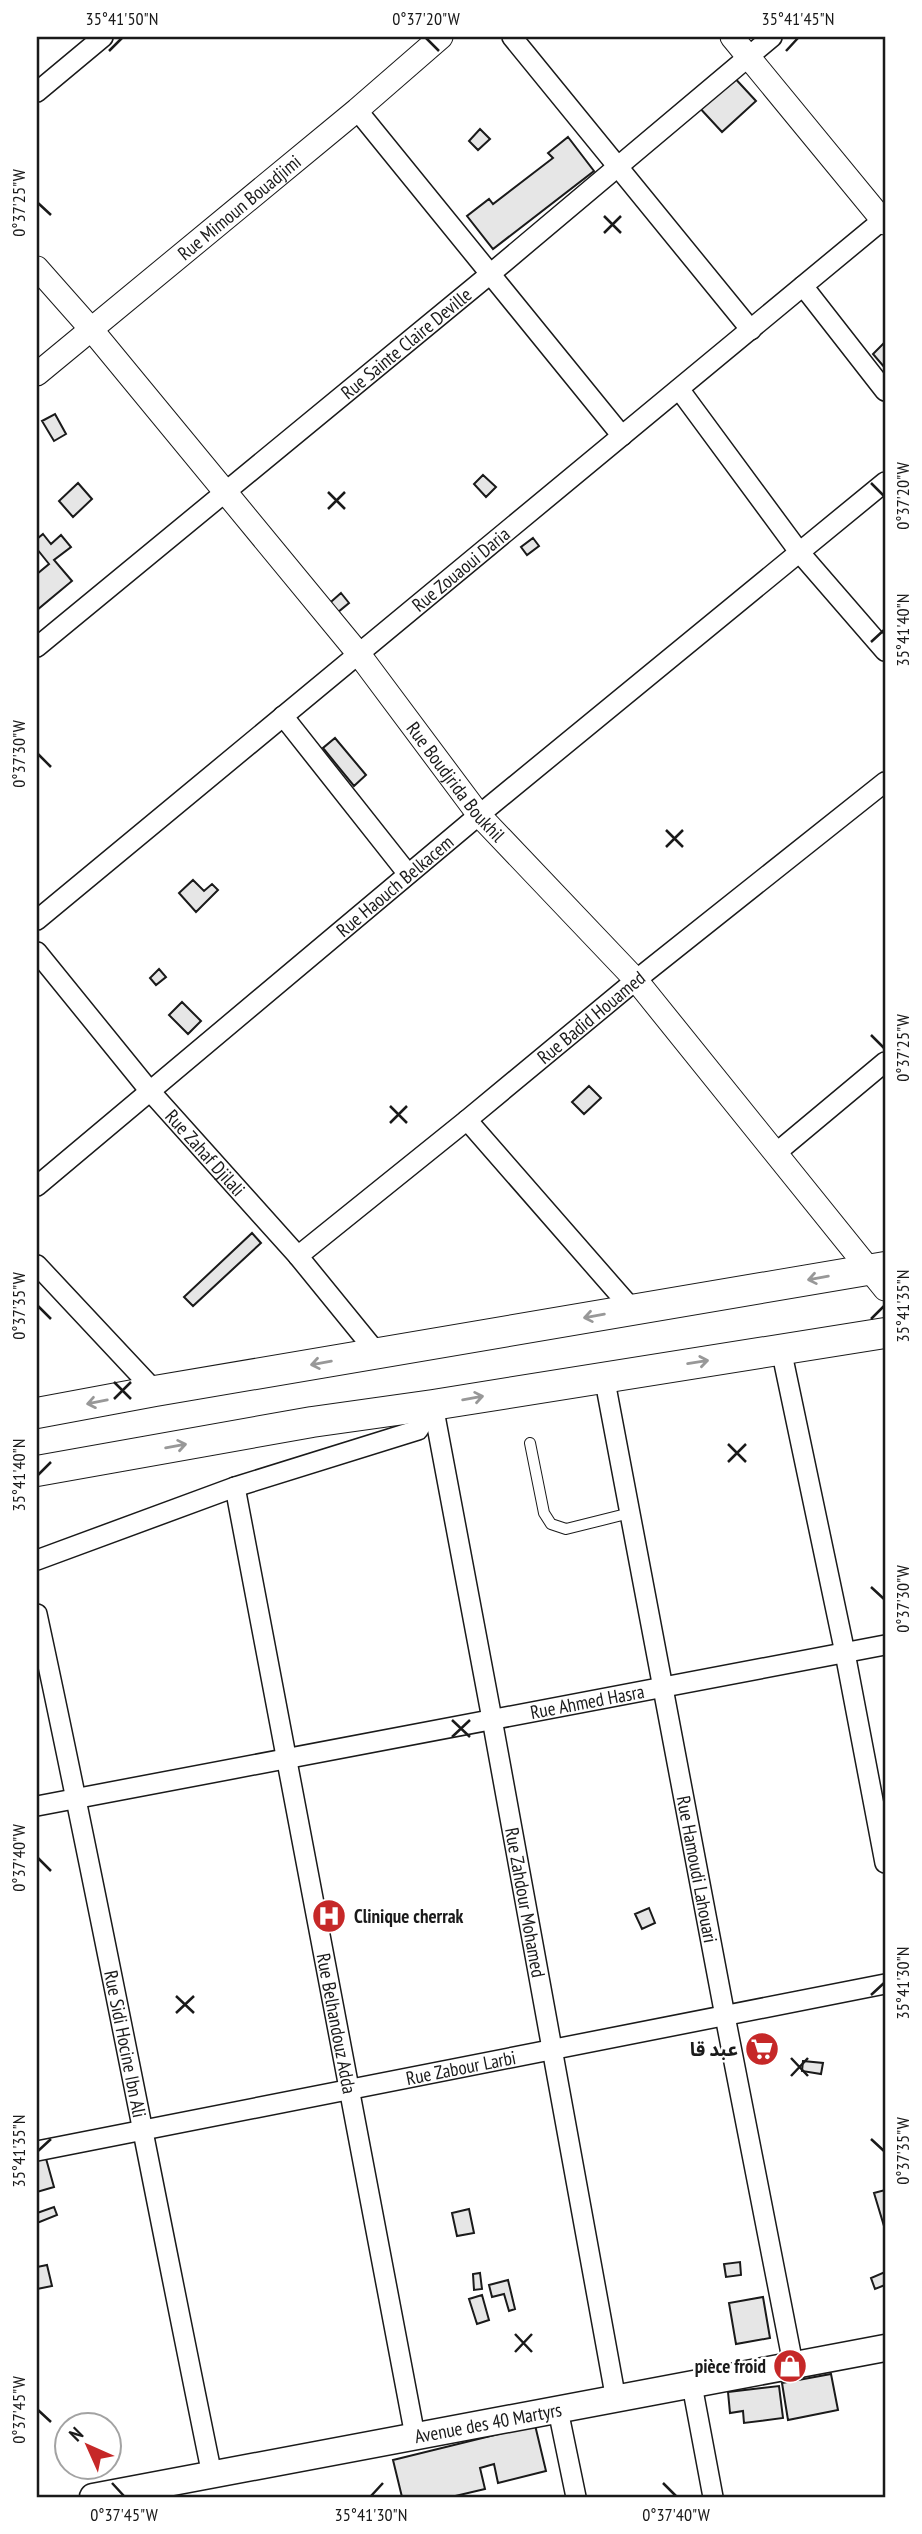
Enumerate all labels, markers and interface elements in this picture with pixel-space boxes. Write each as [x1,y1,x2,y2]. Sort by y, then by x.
text: 35°41'50"N [86,7,158,30]
text: 0°37'20"W [392,7,460,30]
text: 35°41'45"N [762,7,834,30]
street label: Rue Mimoun Bouadjimi [173,149,306,265]
text: 0°37'25"W [7,169,30,237]
street label: Rue Sainte Claire Deville [336,282,476,404]
text: 0°37'20"W [891,462,914,530]
street label: Rue Zouaoui Daria [407,522,514,617]
text: 35°41'40"N [891,594,914,666]
street label: Rue Boudjrida Boukhil [401,717,510,847]
text: 0°37'30"W [7,720,30,788]
street label: Rue Haouch Belkacem [331,830,458,942]
street label: Rue Badid Houamed [532,965,650,1069]
text: 0°37'25"W [891,1014,914,1082]
street label: Rue Zahaf Djilali [160,1104,250,1201]
text: 35°41'35"N [891,1270,914,1342]
text: 0°37'35"W [7,1272,30,1340]
one-way arrow [807,1272,830,1285]
one-way arrow [583,1310,606,1323]
one-way arrow [686,1355,709,1368]
one-way arrow [310,1357,333,1370]
one-way arrow [462,1391,484,1404]
one-way arrow [86,1395,109,1409]
text: 35°41'40"N [7,1439,30,1511]
one-way arrow [164,1439,187,1452]
text: 0°37'30"W [891,1565,914,1633]
street label: Rue Ahmed Hasra [528,1679,646,1724]
street label: Rue Hamoudi Lahouari [672,1794,723,1945]
text: 0°37'40"W [7,1824,30,1892]
street label: Rue Zahdour Mohamed [500,1826,551,1979]
hospital icon: Clinique cherrak [310,1897,348,1935]
place label: Clinique cherrak [354,1904,464,1928]
text: 35°41'30"N [891,1947,914,2019]
street label: Rue Belhandouz Adda [312,1951,362,2096]
street label: Rue Sidi Hocine Ibn Ali [99,1968,152,2120]
supermarket icon: عبد قا [743,2030,781,2068]
place label: عبد قا [690,2037,738,2061]
street label: Rue Zabour Larbi [404,2045,518,2090]
text: 35°41'35"N [7,2115,30,2187]
text: 0°37'35"W [891,2117,914,2185]
shop icon: pièce froid [771,2347,809,2385]
place label: pièce froid [695,2354,766,2378]
text: 0°37'45"W [7,2376,30,2444]
street label: Avenue des 40 Martyrs [413,2397,564,2448]
north arrow [52,2412,122,2482]
text: N [64,2422,88,2446]
text: 0°37'45"W [90,2503,158,2526]
text: 35°41'30"N [335,2503,407,2526]
text: 0°37'40"W [642,2503,710,2526]

